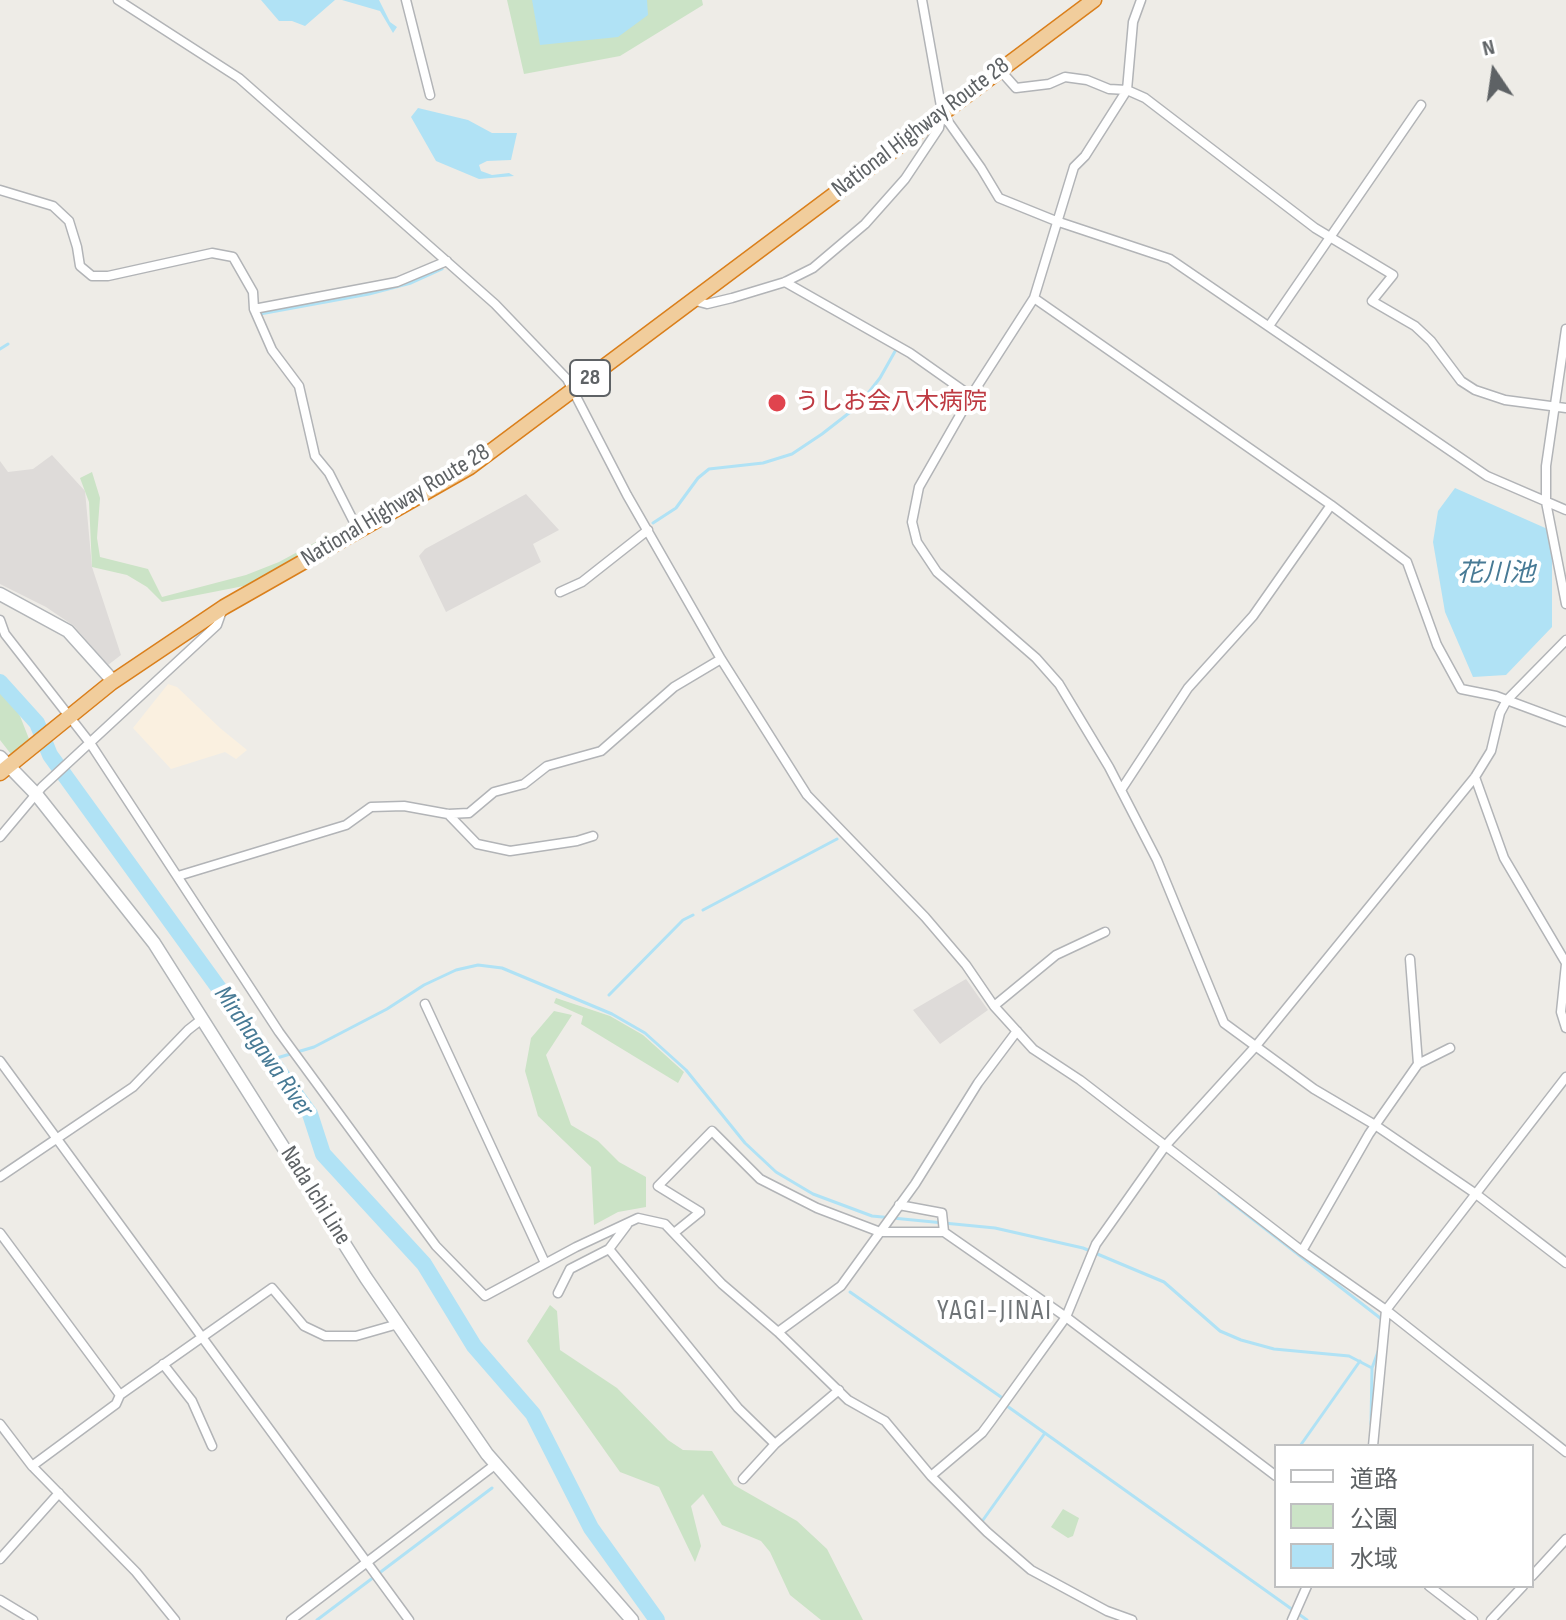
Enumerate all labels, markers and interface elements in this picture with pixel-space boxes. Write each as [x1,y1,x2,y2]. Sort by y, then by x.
north arrow [1454,32,1534,112]
text: N [1480,34,1497,63]
street label: National Highway Route 28 [827,52,1015,204]
road number: 28 [570,360,610,396]
place label: うしお会八木病院 [795,389,987,417]
marker: うしお会八木病院 [766,392,788,414]
street label: National Highway Route 28 [297,438,495,574]
water label: 花川池 [1457,558,1535,590]
water label: Mirahagawa River [207,981,319,1123]
street label: Nada Ichi Line [273,1141,357,1251]
district label: YAGI-JINAI [937,1295,1053,1329]
legend [1274,1444,1534,1588]
text: 道路 [1350,1465,1398,1494]
text: 公園 [1350,1505,1398,1534]
text: 水域 [1350,1545,1398,1574]

